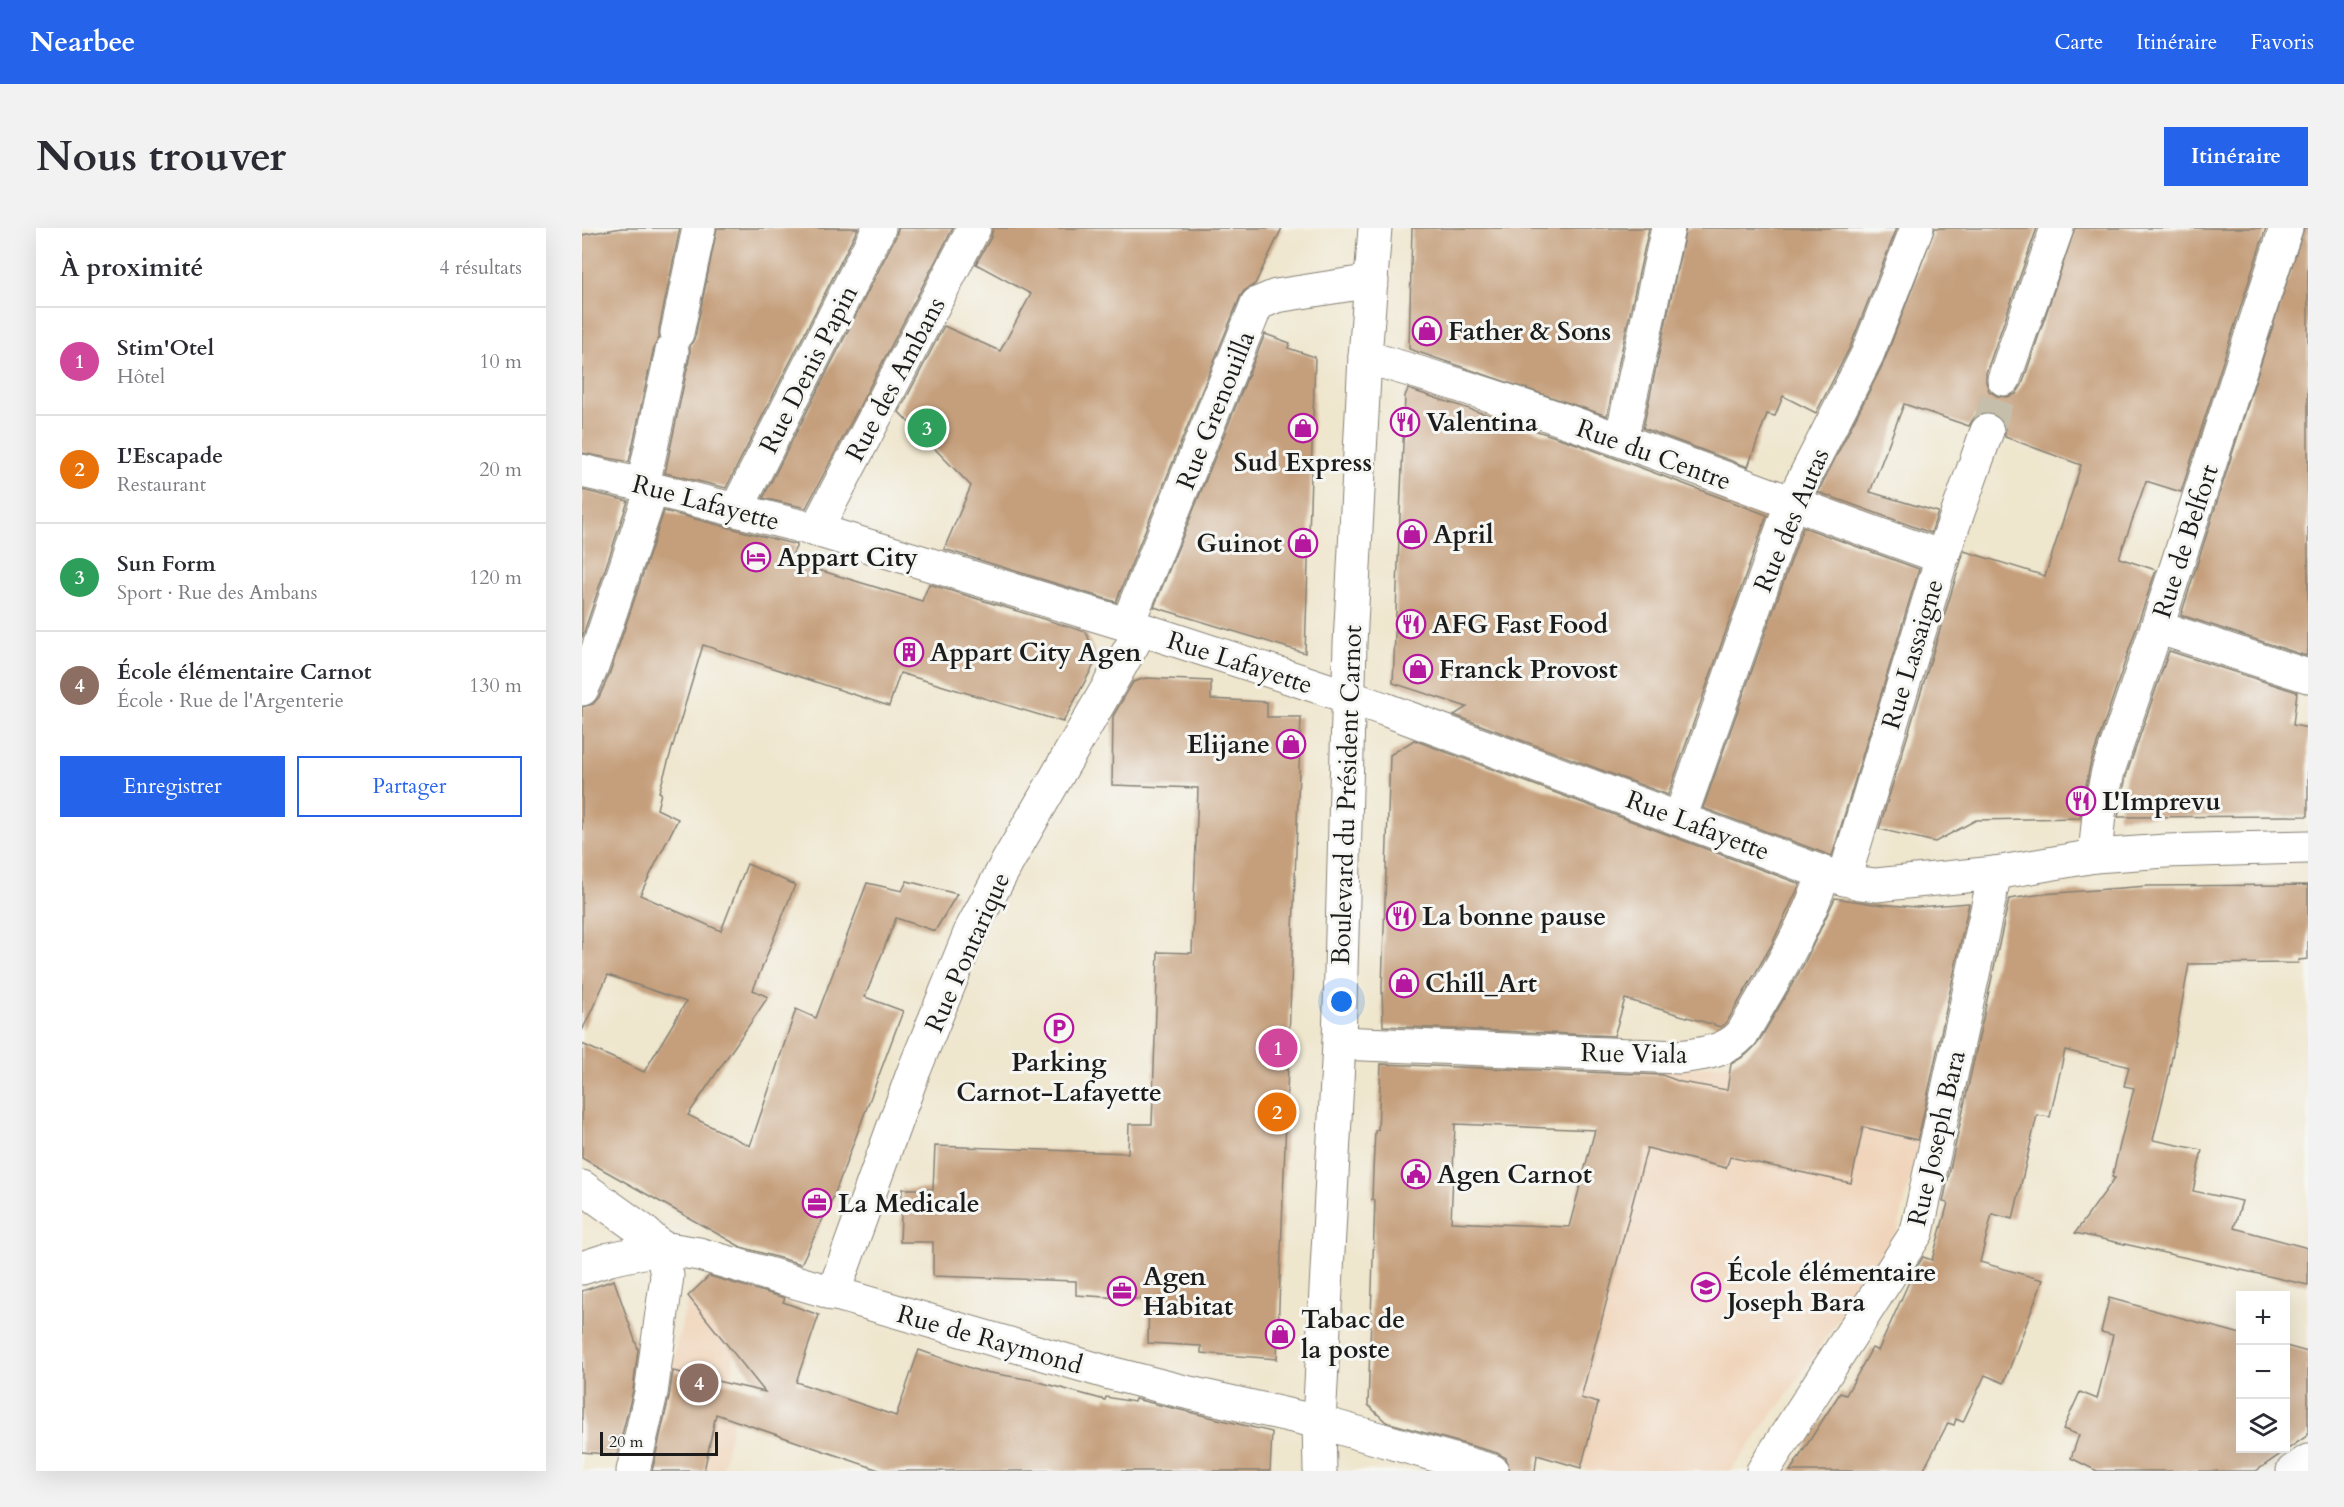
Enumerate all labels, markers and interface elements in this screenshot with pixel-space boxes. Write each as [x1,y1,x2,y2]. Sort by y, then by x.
text: Nearbee [30,23,135,61]
text: Carte [2054,28,2103,57]
text: Itinéraire [2136,28,2217,57]
text: Favoris [2250,28,2314,57]
button: Itinéraire [2164,127,2308,186]
text: Nous trouver [36,128,286,185]
text: À proximité [60,250,203,285]
text: 4 résultats [439,254,522,281]
street label: Rue Denis Papin [751,279,866,459]
street label: Rue des Ambans [837,291,954,468]
place label: Father & Sons [1448,314,1611,349]
shop icon: Father & Sons [1411,315,1443,347]
street label: Rue Grenouilla [1168,326,1263,495]
text: Stim'Otel [117,333,214,363]
text: 1 [74,348,85,375]
text: 10 m [479,348,522,375]
text: Hôtel [117,363,165,390]
place label: Valentina [1426,405,1538,440]
pin: 3 [908,406,946,450]
restaurant icon: Valentina [1389,406,1421,438]
street label: Rue du Centre [1572,410,1736,499]
shop icon: Sud Express [1287,412,1319,444]
text: L'Escapade [117,441,223,471]
street label: Rue des Autas [1745,443,1838,598]
place label: Sud Express [1234,445,1372,480]
text: 2 [74,456,85,483]
text: 20 m [479,456,522,483]
street label: Rue de Belfort [2144,460,2227,622]
street label: Rue Lafayette [628,466,783,539]
text: Restaurant [117,471,206,498]
place label: April [1433,517,1494,552]
shop icon: April [1396,518,1428,550]
place label: Guinot [1196,526,1282,561]
shop icon: Guinot [1287,527,1319,559]
place label: Appart City [777,540,918,575]
hotel icon: Appart City [740,541,772,573]
text: Sun Form [117,549,216,579]
text: 3 [74,564,85,591]
text: 120 m [469,564,522,591]
street label: Rue Lassaigne [1873,575,1952,733]
text: Sport · Rue des Ambans [117,579,318,606]
place label: AFG Fast Food [1432,607,1608,642]
restaurant icon: AFG Fast Food [1395,608,1427,640]
street label: Rue Lafayette [1163,623,1317,702]
street label: Boulevard du Président Carnot [1323,624,1370,966]
place label: Appart City Agen [930,635,1142,670]
building icon: Appart City Agen [893,636,925,668]
place label: Franck Provost [1439,652,1618,687]
shop icon: Franck Provost [1402,653,1434,685]
text: École élémentaire Carnot [117,657,372,687]
text: 4 [74,672,85,699]
text: 130 m [469,672,522,699]
text: École · Rue de l'Argenterie [117,687,344,714]
place label: Elijane [1187,727,1270,762]
shop icon: Elijane [1275,728,1307,760]
button: Enregistrer [60,756,285,817]
button: Partager [297,756,522,817]
street label: Rue Lafayette [1621,782,1775,869]
place label: L'Imprevu [2102,784,2221,819]
restaurant icon: L'Imprevu [2065,785,2097,817]
street label: Rue Pontarique [917,867,1018,1038]
place label: La bonne pause [1422,899,1606,934]
restaurant icon: La bonne pause [1385,900,1417,932]
place label: Chill_Art [1425,966,1537,1001]
shop icon: Chill_Art [1388,967,1420,999]
your location [1327,987,1356,1016]
parking icon: Parking Carnot-Lafayette [1043,1012,1075,1044]
pin: 1 [1258,1026,1298,1070]
street label: Rue Viala [1580,1035,1688,1072]
place label: Parking Carnot-Lafayette [956,1045,1162,1110]
street label: Rue Joseph Bara [1899,1047,1974,1229]
pin: 2 [1258,1090,1296,1134]
place label: Agen Carnot [1437,1157,1592,1192]
public building icon: Agen Carnot [1400,1158,1432,1190]
place label: La Medicale [838,1186,980,1221]
office icon: La Medicale [801,1187,833,1219]
place label: École élémentaire Joseph Bara [1723,1255,1936,1320]
place label: Agen Habitat [1143,1259,1233,1324]
school or university icon: École élémentaire Joseph Bara [1690,1271,1722,1303]
office icon: Agen Habitat [1106,1275,1138,1307]
map controls [2236,1291,2290,1453]
button: + [2236,1291,2290,1345]
street label: Rue de Raymond [893,1296,1087,1383]
place label: Tabac de la poste [1301,1302,1405,1367]
shop icon: Tabac de la poste [1264,1318,1296,1350]
button: − [2236,1345,2290,1399]
pin: 4 [680,1360,718,1406]
button: layers [2236,1399,2290,1453]
scale bar [600,1429,718,1456]
text: 20 m [609,1431,643,1453]

